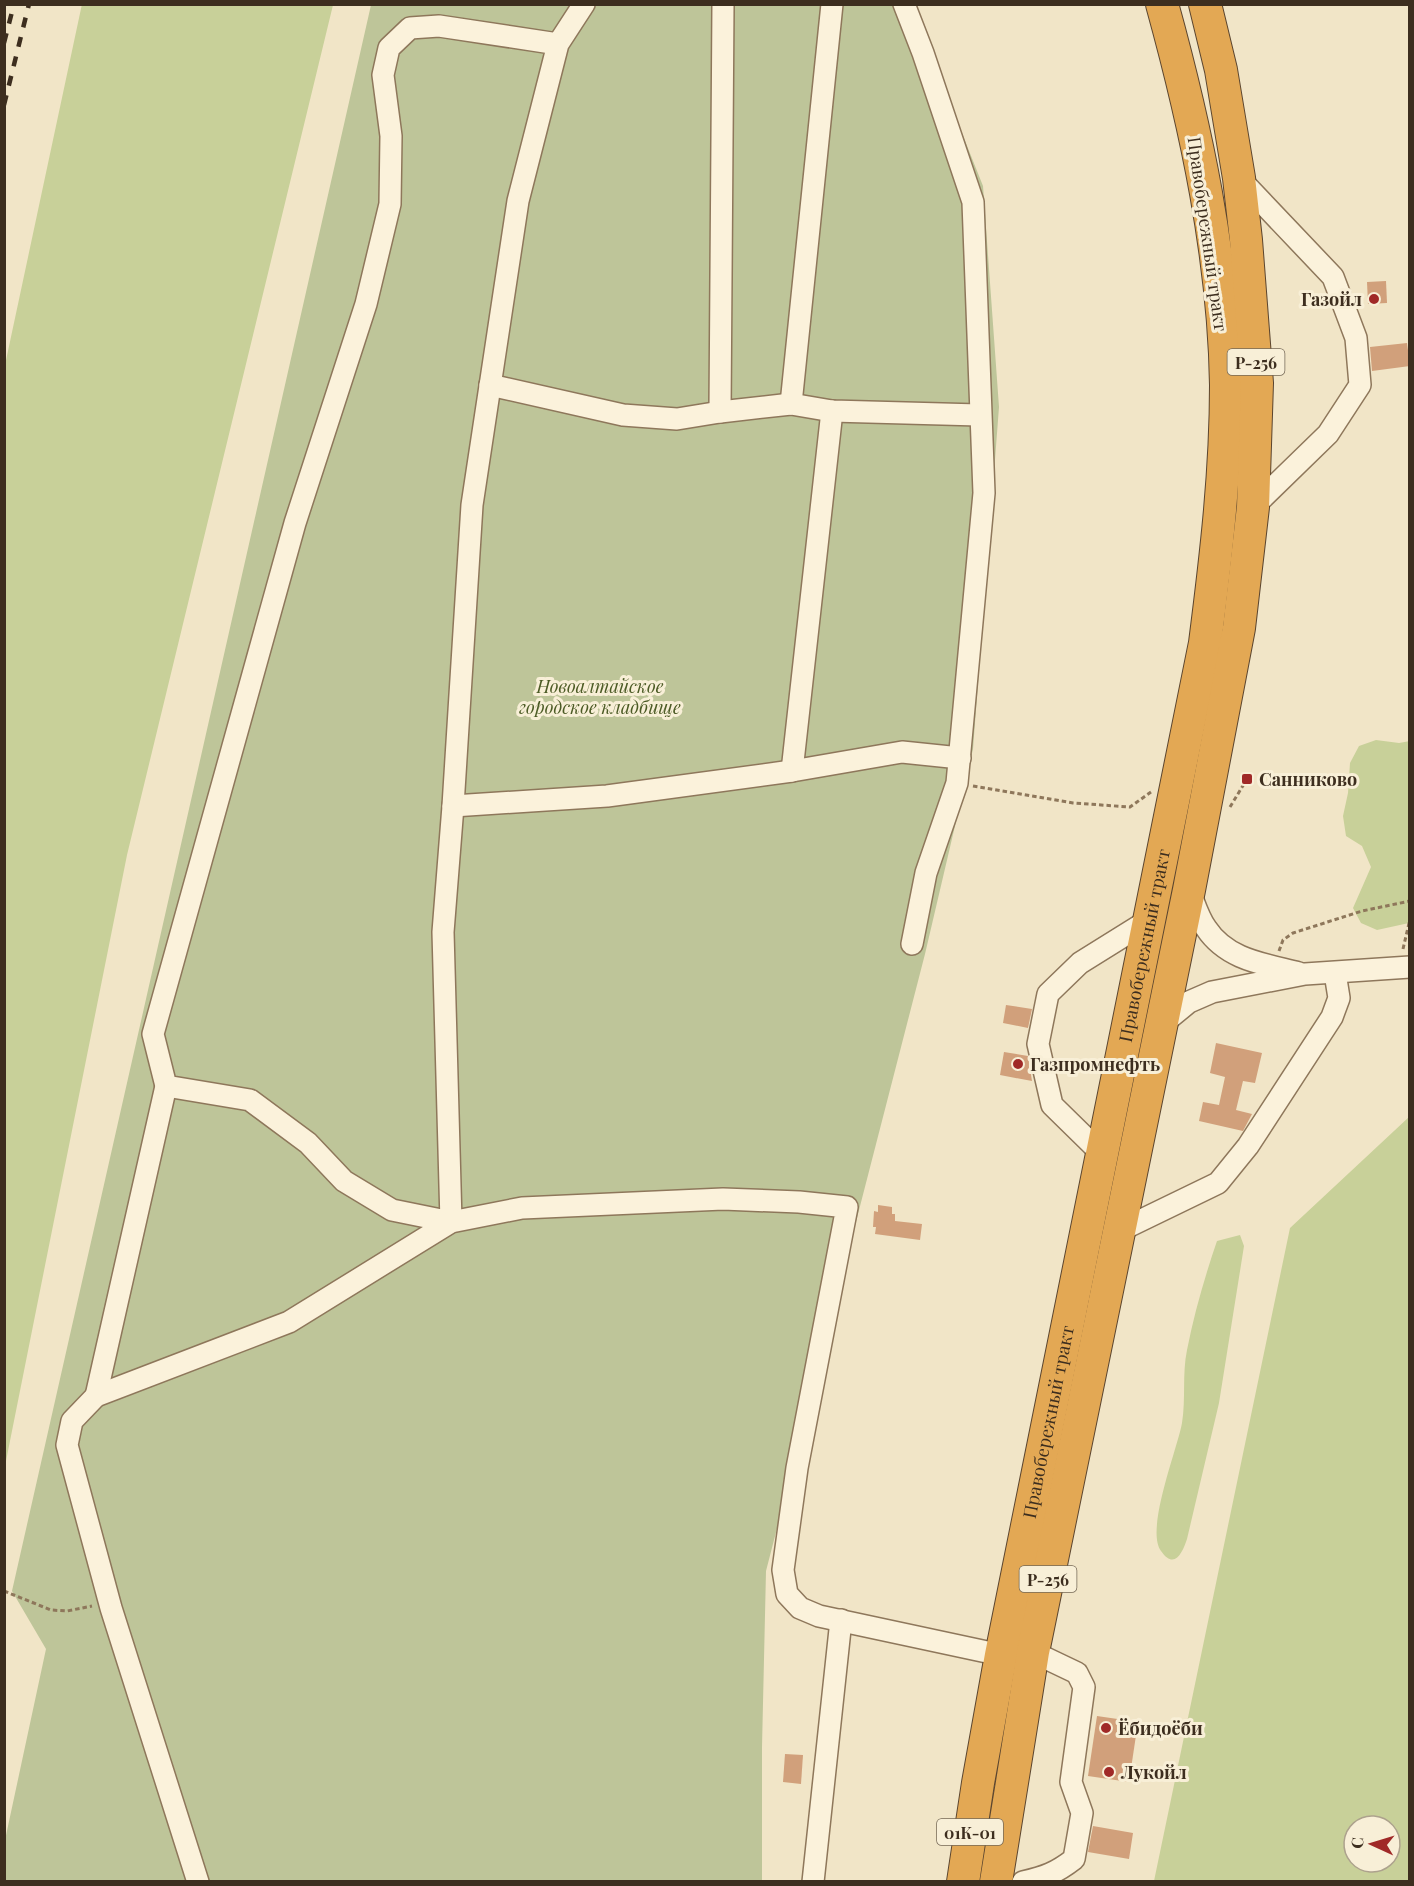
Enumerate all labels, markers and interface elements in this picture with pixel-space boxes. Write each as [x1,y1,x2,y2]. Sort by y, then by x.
street label: Правобережный тракт [1182,135,1234,333]
place label: Газойл [1301,287,1362,311]
marker: Газойл [1367,292,1381,306]
road number: Р-256 [1228,349,1284,375]
park label: Новоалтайское городское кладбище [518,674,681,719]
place label: Санниково [1259,767,1357,791]
marker: Санниково [1240,772,1254,786]
street label: Правобережный тракт [1113,847,1175,1044]
place label: Газпромнефть [1030,1052,1160,1076]
marker: Газпромнефть [1011,1057,1025,1071]
street label: Правобережный тракт [1017,1323,1079,1521]
road number: Р-256 [1020,1566,1076,1592]
place label: Ёбидоёби [1118,1716,1203,1740]
marker: Ёбидоёби [1099,1721,1113,1735]
place label: Лукойл [1120,1760,1187,1784]
marker: Лукойл [1102,1765,1116,1779]
north arrow [1342,1814,1402,1874]
road number: 01К-01 [937,1819,1003,1845]
text: С [1346,1837,1367,1849]

